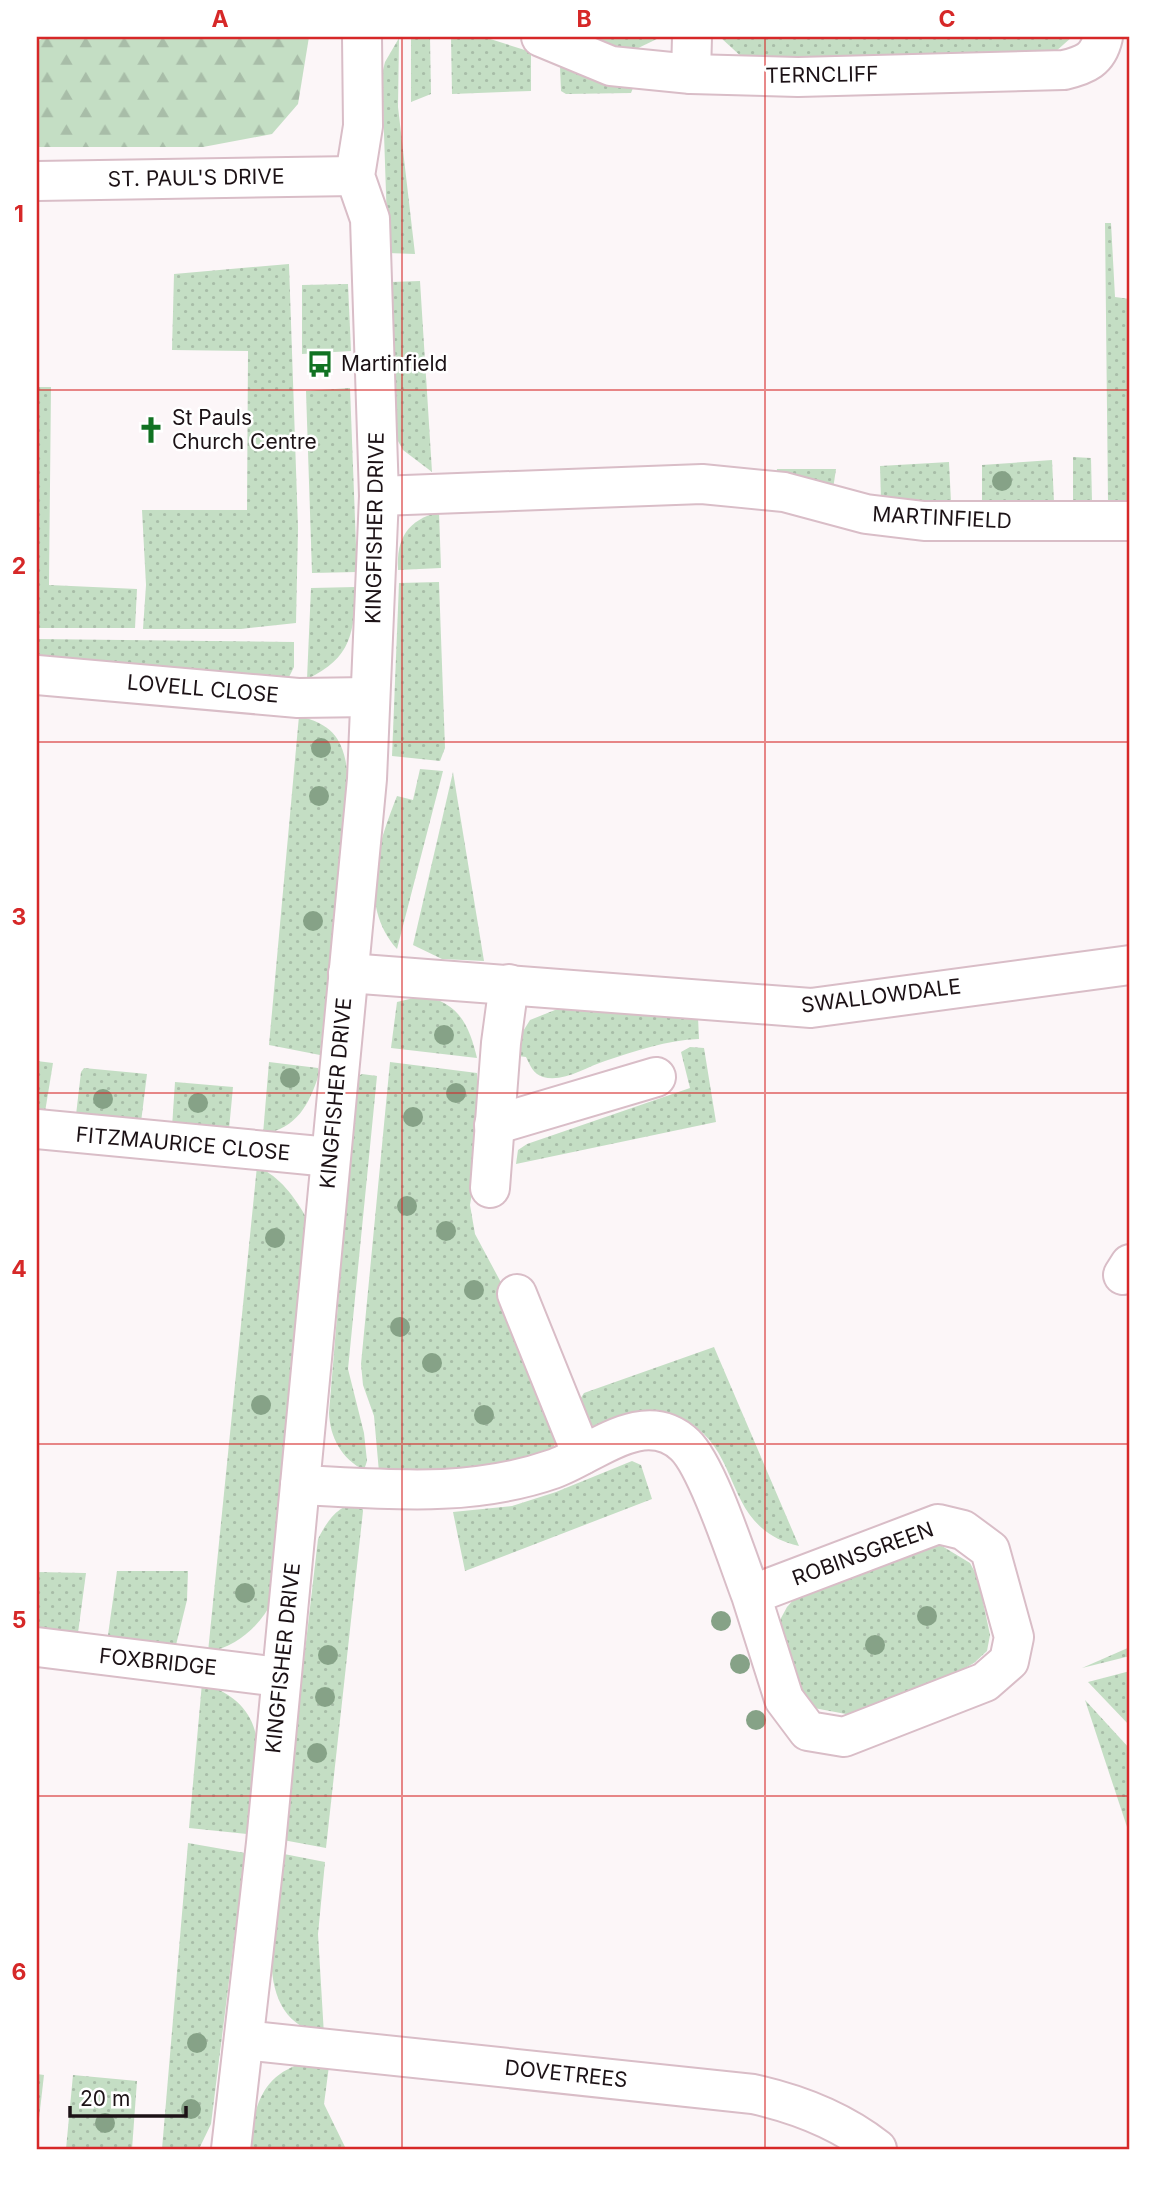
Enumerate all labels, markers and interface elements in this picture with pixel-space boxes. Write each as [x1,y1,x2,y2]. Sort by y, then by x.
text: A [211,5,229,33]
text: B [576,5,592,33]
text: C [938,5,956,33]
street label: TERNCLIFF [765,61,879,88]
street label: ST. PAUL'S DRIVE [107,163,285,192]
text: 1 [14,200,24,228]
bus stop icon: Martinfield [305,349,335,379]
place label: Martinfield [341,351,447,376]
place label: St Pauls Church Centre [172,405,317,454]
church icon: St Pauls Church Centre [136,415,166,445]
street label: KINGFISHER DRIVE [360,432,389,624]
street label: MARTINFIELD [872,501,1012,534]
text: 2 [12,552,26,580]
street label: LOVELL CLOSE [126,669,280,708]
text: 3 [12,903,26,931]
street label: SWALLOWDALE [800,973,962,1018]
street label: KINGFISHER DRIVE [315,996,356,1190]
street label: FITZMAURICE CLOSE [75,1122,291,1165]
text: 4 [11,1255,27,1283]
street label: ROBINSGREEN [789,1516,937,1591]
street label: KINGFISHER DRIVE [260,1561,305,1755]
text: 5 [12,1606,26,1634]
street label: FOXBRIDGE [98,1643,218,1680]
text: 6 [12,1958,26,1986]
street label: DOVETREES [503,2055,629,2092]
scale bar [70,2074,186,2118]
text: 20 m [80,2086,130,2111]

